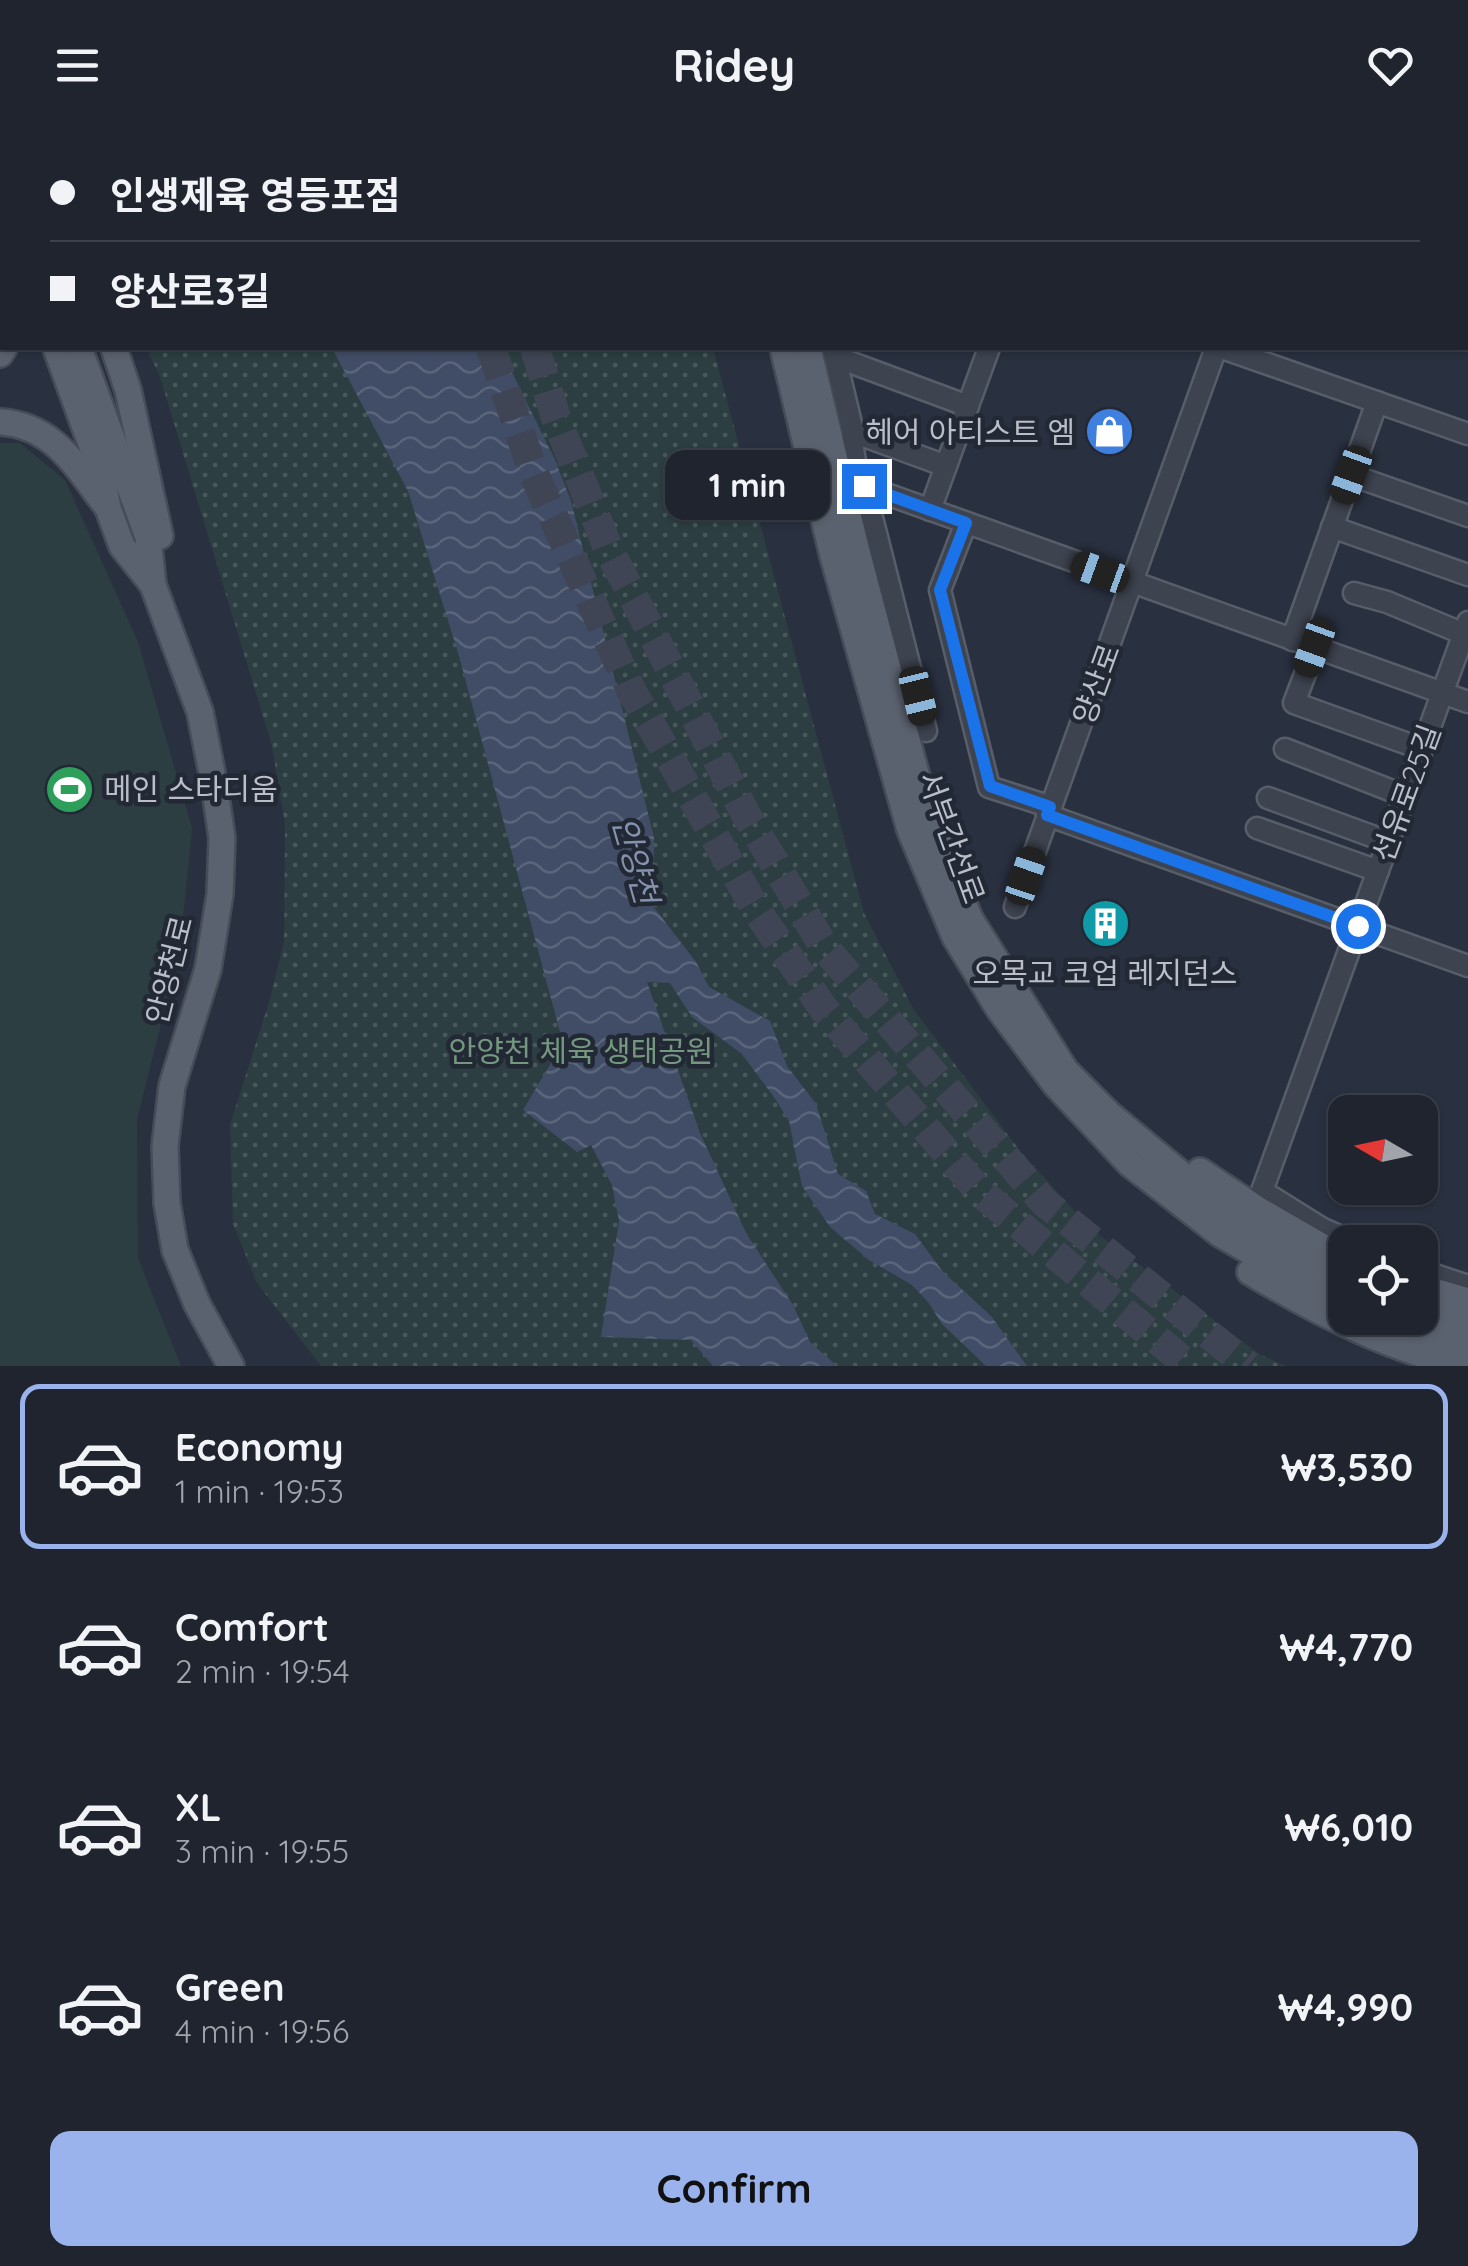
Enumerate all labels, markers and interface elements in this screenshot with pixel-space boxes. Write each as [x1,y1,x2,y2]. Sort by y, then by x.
text: Ridey [673,37,795,93]
icon: menu [50,38,105,93]
icon: heart [1363,38,1418,93]
text: 인생제육 영등포점 [110,171,400,219]
text: 양산로3길 [110,267,270,315]
shop icon: 헤어 아티스트 엠 [1084,406,1136,458]
place label: 헤어 아티스트 엠 [865,413,1075,451]
car [1327,442,1375,508]
callout: 1 min [664,451,829,521]
route end [842,464,887,509]
text: 1 min [709,465,786,505]
car [1067,548,1133,596]
car [1290,615,1338,681]
street label: 양산로 [1064,639,1128,729]
car [896,663,940,729]
street label: 선유로25길 [1364,719,1448,867]
sports icon: 메인 스타디움 [43,763,95,815]
street label: 서부간선로 [911,766,993,908]
place label: 메인 스타디움 [104,770,278,808]
water label: 안양천 [605,812,668,911]
car [1002,843,1050,909]
building icon: 오목교 코업 레지던스 [1079,898,1131,950]
route start [1336,904,1381,949]
street label: 안양천로 [137,912,201,1028]
place label: 오목교 코업 레지던스 [973,954,1237,992]
park label: 안양천 체육 생태공원 [449,1032,713,1070]
north arrow [1328,1095,1438,1205]
map controls [1328,1095,1438,1335]
button: locate [1328,1225,1438,1335]
icon: car [55,1422,145,1512]
text: Economy [175,1423,344,1471]
text: ₩3,530 [1281,1443,1413,1491]
text: 1 min · 19:53 [175,1471,344,1511]
icon: car [55,1602,145,1692]
text: Comfort [175,1603,329,1651]
text: ₩4,770 [1279,1623,1413,1671]
text: 2 min · 19:54 [175,1651,350,1691]
icon: car [55,1782,145,1872]
text: XL [175,1783,221,1831]
text: ₩6,010 [1284,1803,1413,1851]
text: 3 min · 19:55 [175,1831,349,1871]
icon: car [55,1962,145,2052]
text: Green [175,1963,285,2011]
text: ₩4,990 [1278,1983,1413,2031]
text: 4 min · 19:56 [175,2011,349,2051]
button: Confirm [50,2131,1418,2246]

